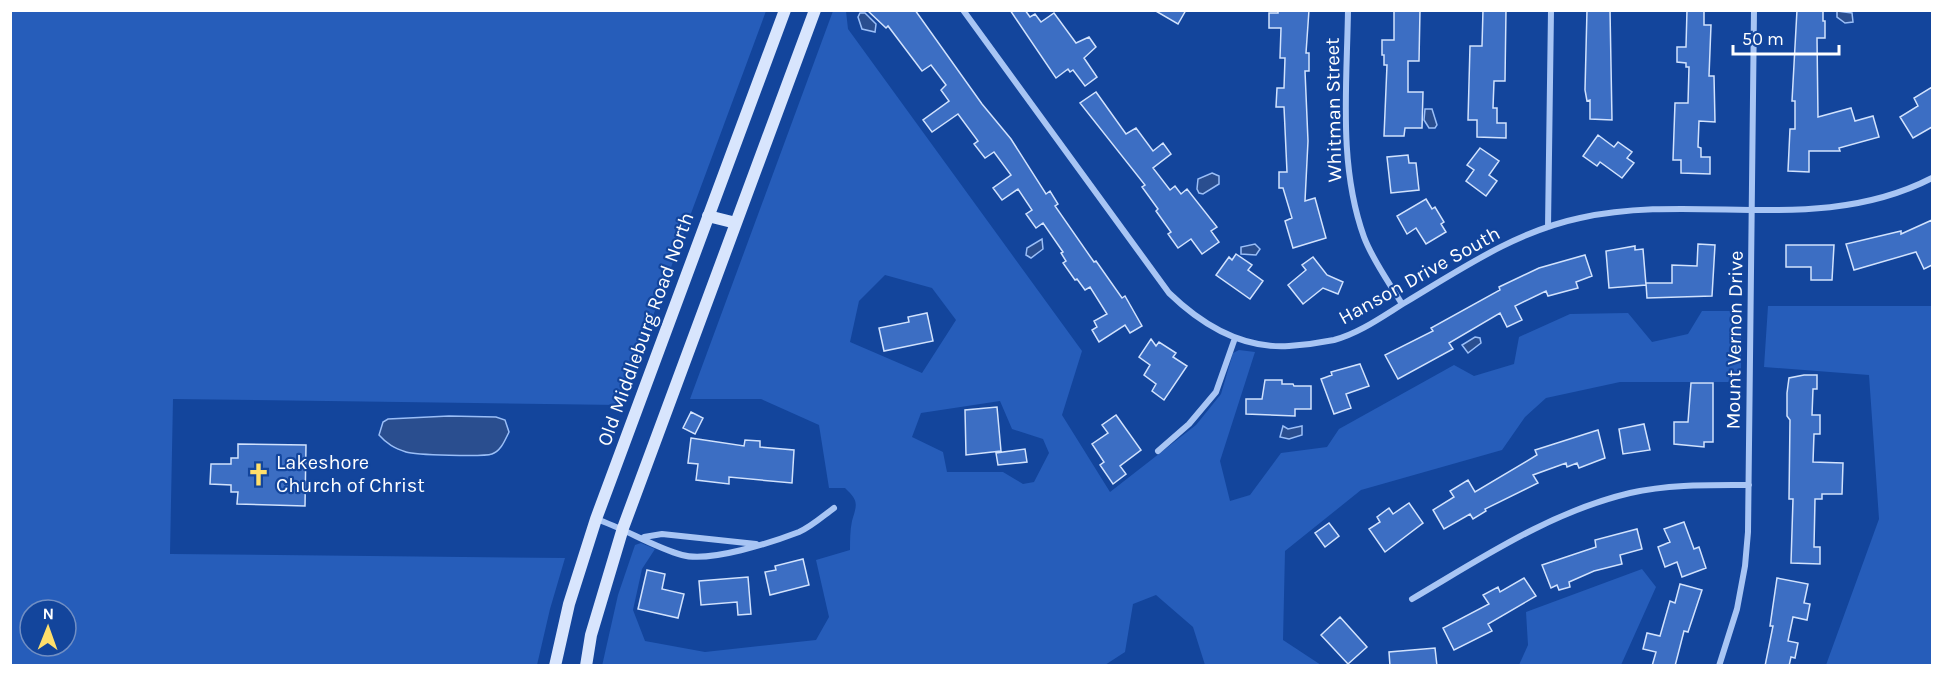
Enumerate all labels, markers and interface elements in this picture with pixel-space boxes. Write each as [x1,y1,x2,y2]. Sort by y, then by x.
scale bar [1733,18,1840,56]
text: 50 m [1742,28,1784,50]
street label: Whitman Street [1321,37,1346,183]
street label: Old Middleburg Road North [592,209,698,449]
street label: Hanson Drive South [1335,222,1504,329]
street label: Mount Vernon Drive [1721,250,1748,430]
place label: Lakeshore Church of Christ [276,451,425,497]
church icon: Lakeshore Church of Christ [245,461,271,487]
north arrow [18,598,78,658]
text: N [42,604,54,623]

